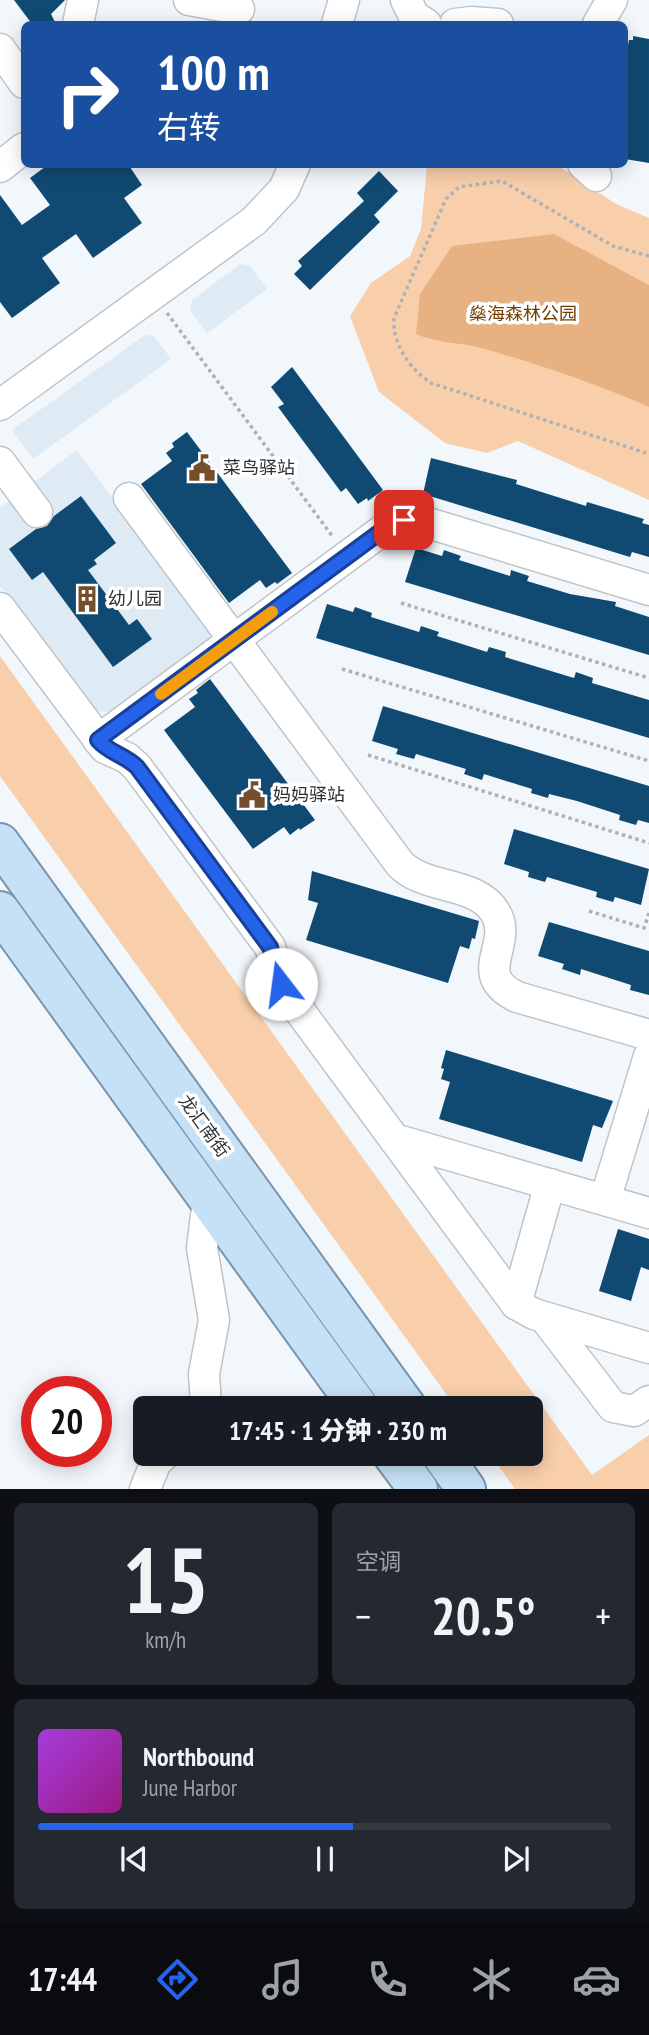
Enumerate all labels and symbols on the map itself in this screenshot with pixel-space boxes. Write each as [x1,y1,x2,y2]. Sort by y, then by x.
park label: 燊海森林公园 [469,302,577,325]
public building icon: 菜鸟驿站 [187,453,217,483]
place label: 菜鸟驿站 [223,456,295,479]
pin [374,490,434,550]
building icon: 幼儿园 [72,584,102,614]
place label: 幼儿园 [108,587,162,610]
public building icon: 妈妈驿站 [237,780,267,810]
place label: 妈妈驿站 [273,783,345,806]
position arrow [244,947,318,1021]
street label: 龙汇南街 [174,1090,235,1162]
speed limit sign: 20 [21,1376,112,1467]

